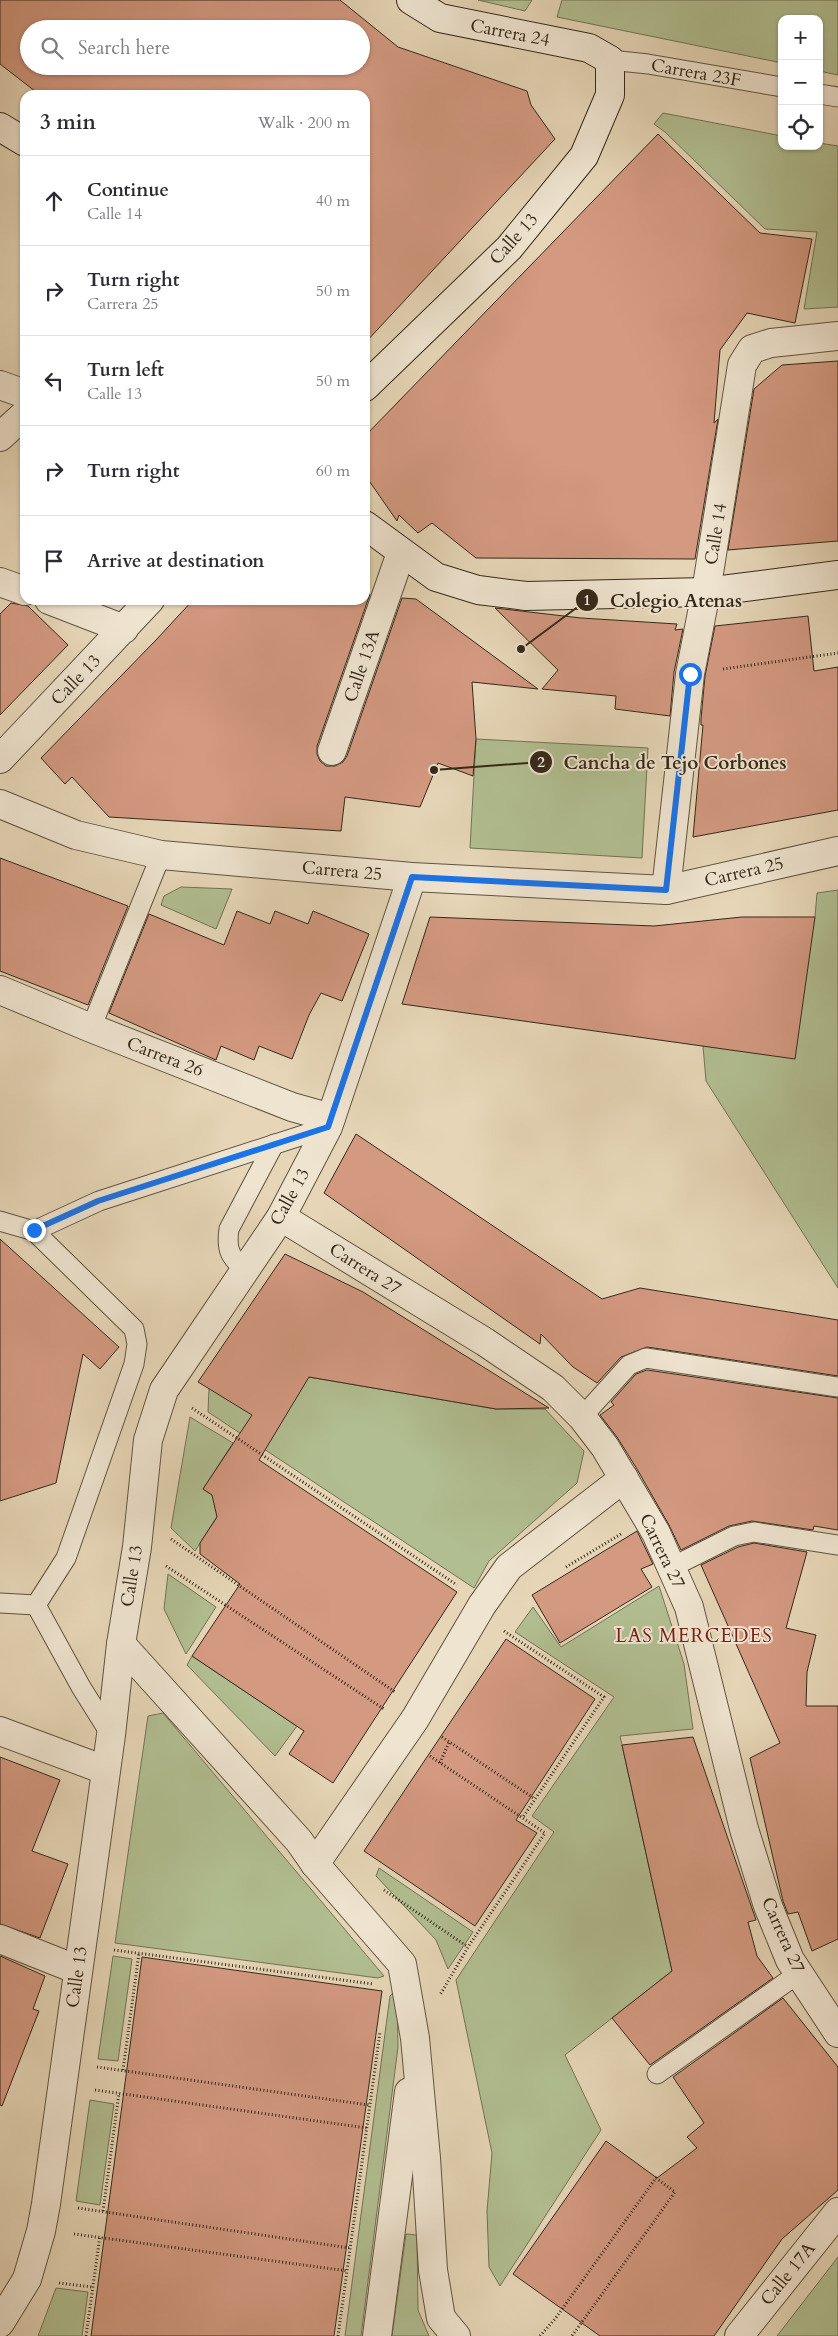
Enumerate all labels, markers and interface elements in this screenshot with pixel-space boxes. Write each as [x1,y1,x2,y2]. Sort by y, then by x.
street label: Carrera 24 [468,13,552,53]
map controls [778,15,823,150]
button: + [778,15,823,60]
search box [20,20,370,75]
icon: search [38,34,66,62]
text: Search here [78,35,170,61]
street label: Carrera 23F [649,53,743,93]
button: − [778,60,823,105]
button: locate [778,105,823,150]
text: 3 min [40,108,96,137]
text: Walk · 200 m [258,112,350,134]
text: Continue [87,177,169,203]
icon: ahead [40,187,68,215]
text: 40 m [316,190,350,212]
text: Calle 14 [87,203,142,225]
street label: Calle 13 [484,208,544,270]
text: Turn right [87,267,179,293]
icon: right [40,277,68,305]
text: 50 m [316,280,350,302]
text: Carrera 25 [87,293,159,315]
text: Turn left [87,357,164,383]
icon: left [40,367,68,395]
text: 50 m [316,370,350,392]
text: Calle 13 [87,383,142,405]
icon: right [40,457,68,485]
text: Turn right [87,458,179,484]
text: 60 m [316,460,350,482]
street label: Calle 14 [699,501,733,567]
icon: arrive [40,547,68,575]
text: Arrive at destination [87,548,264,574]
callout: Colegio Atenas [575,583,752,617]
text: Colegio Atenas [610,588,742,614]
text: 1 [583,590,591,610]
street label: Calle 13A [338,626,386,706]
street label: Calle 13 [45,649,107,711]
route start [679,663,702,686]
callout: Cancha de Tejo Corbones [528,745,796,779]
text: Cancha de Tejo Corbones [563,750,787,776]
text: 2 [537,752,545,772]
street label: Carrera 25 [702,851,786,893]
street label: Carrera 25 [301,855,383,887]
street label: Carrera 26 [123,1031,207,1083]
street label: Calle 13 [264,1164,316,1230]
route end [23,1219,46,1242]
street label: Carrera 27 [324,1237,406,1301]
street label: Carrera 27 [633,1509,691,1593]
street label: Calle 13 [115,1543,149,1609]
district label: LAS MERCEDES [615,1623,773,1649]
street label: Carrera 27 [755,1893,811,1977]
street label: Calle 13 [60,1944,94,2010]
street label: Calle 17A [755,2237,821,2311]

